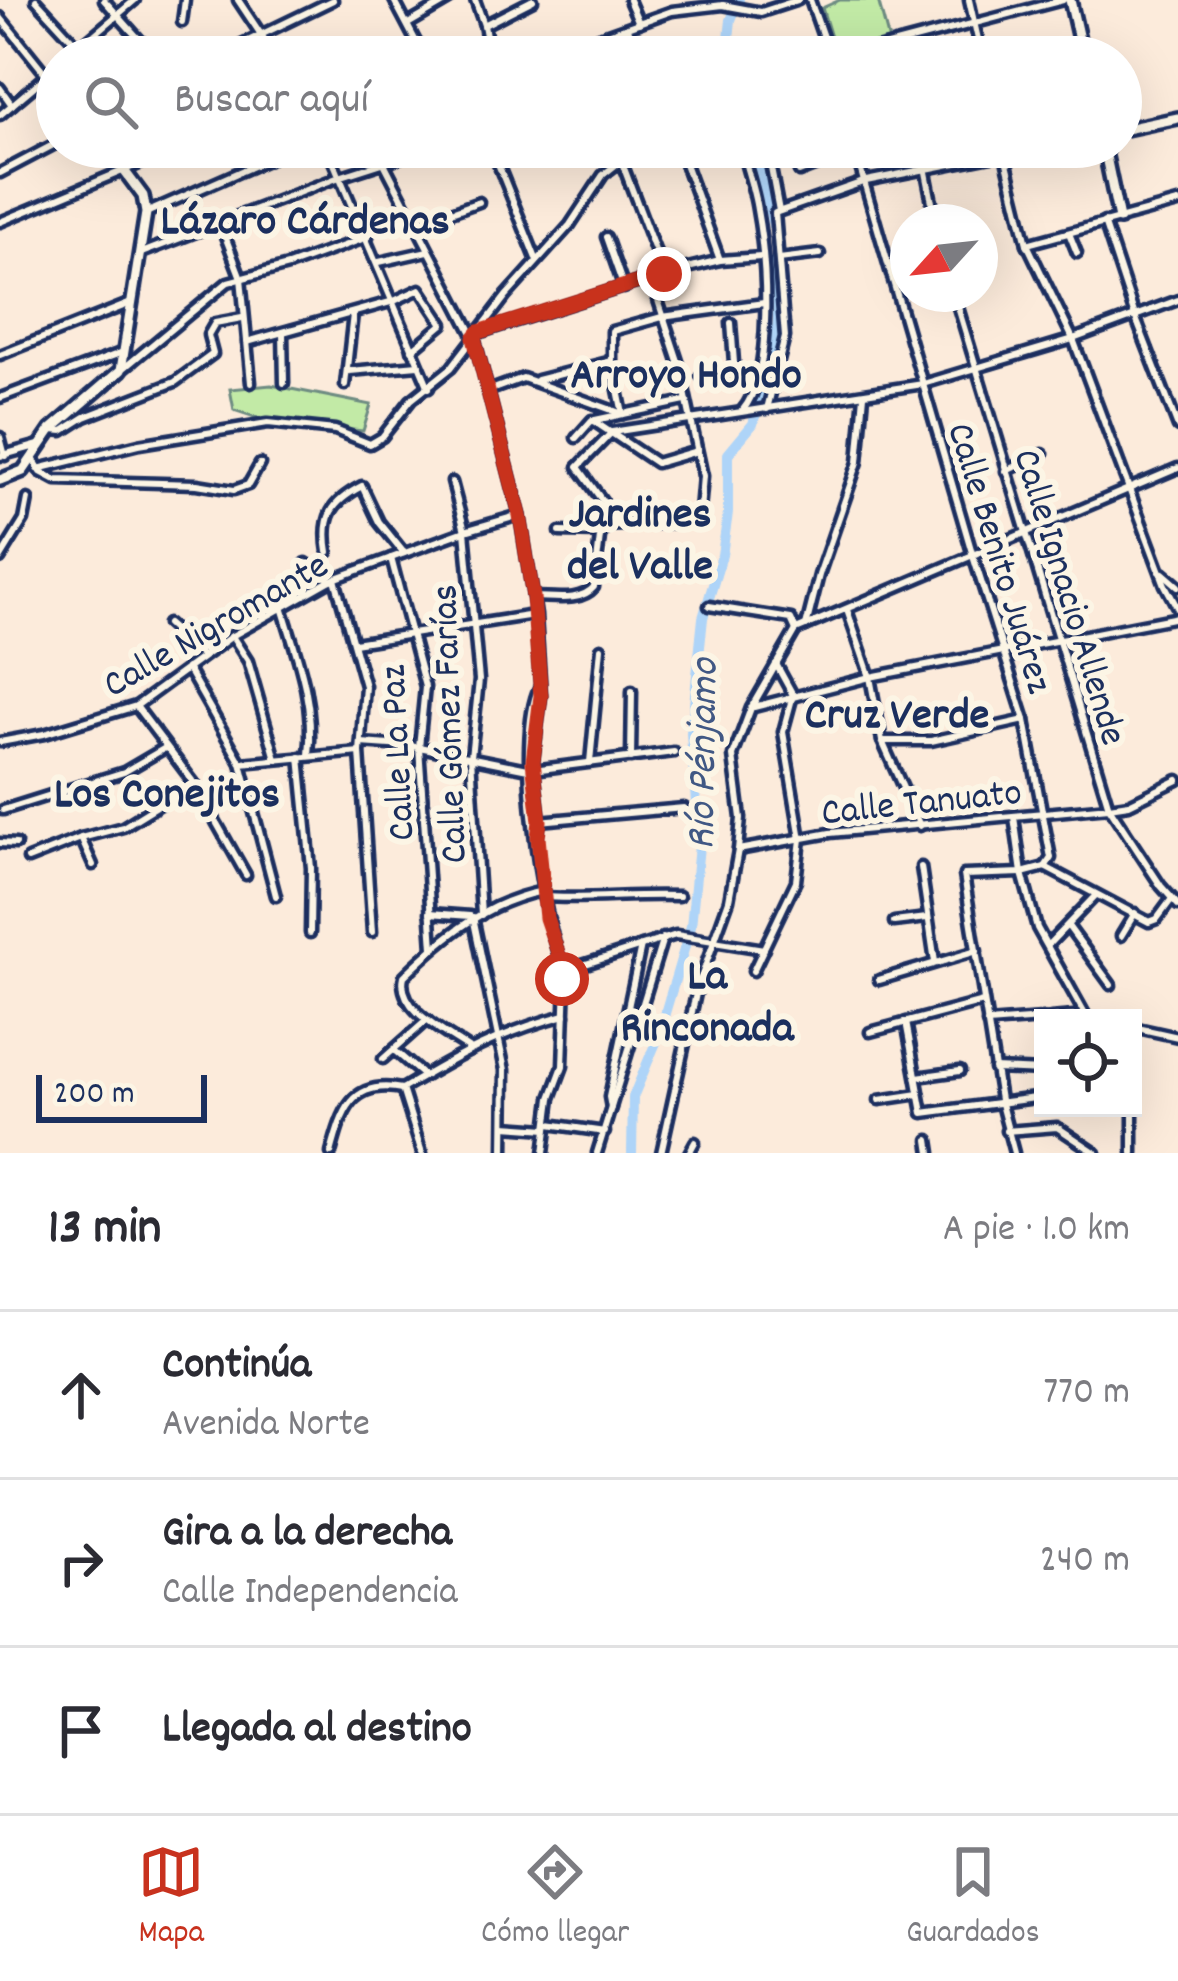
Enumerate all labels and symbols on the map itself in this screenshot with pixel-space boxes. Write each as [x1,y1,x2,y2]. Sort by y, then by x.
district label: Lázaro Cárdenas [160,192,450,256]
north arrow [890,204,998,312]
route end [637,247,691,301]
district label: Arroyo Hondo [570,346,802,410]
street label: Calle Benito Juárez [929,417,1064,701]
street label: Calle Ignacio Allende [996,443,1138,753]
district label: Jardines del Valle [567,485,713,601]
street label: Calle Nigromante [94,541,340,714]
street label: Calle Gómez Farías [420,583,485,864]
water label: Río Pénjamo [674,656,738,850]
street label: Calle La Paz [368,663,433,842]
district label: Cruz Verde [805,686,989,750]
district label: Los Conejitos [54,765,280,829]
street label: Calle Tanuato [819,768,1024,843]
district label: La Rinconada [620,947,795,1063]
route start [535,952,589,1006]
scale bar [36,1069,207,1122]

